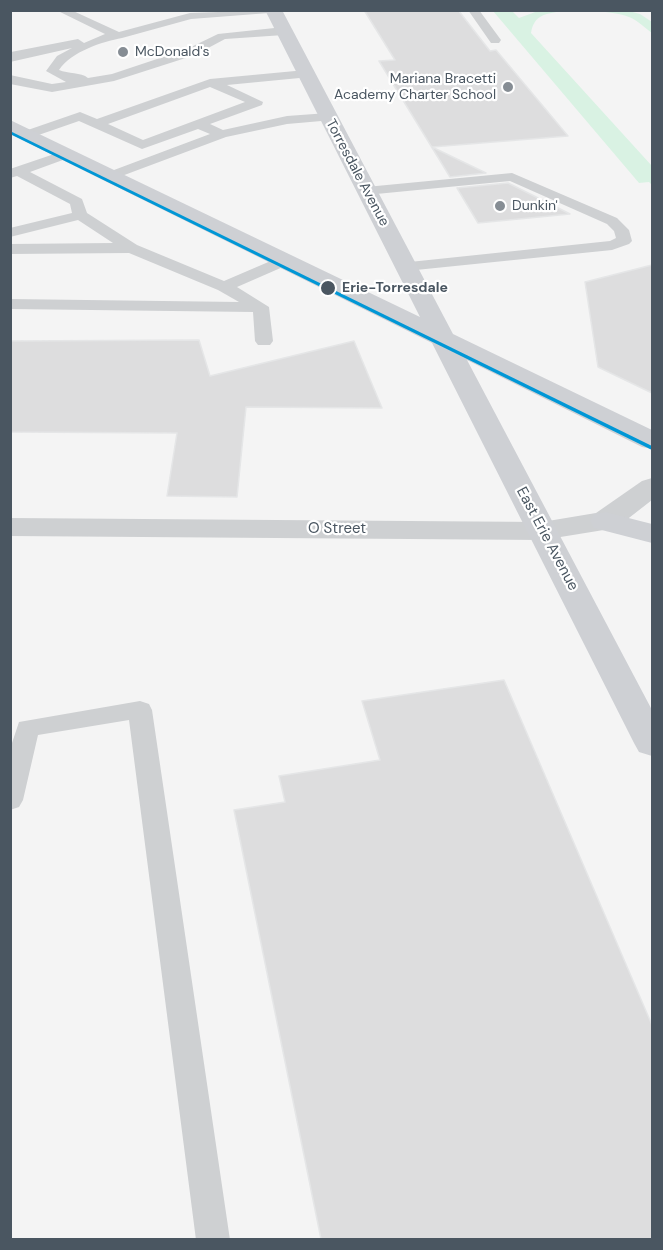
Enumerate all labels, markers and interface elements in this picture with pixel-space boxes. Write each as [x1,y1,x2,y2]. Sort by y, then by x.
place label: McDonald's [135,44,210,60]
marker: McDonald's [116,45,130,59]
place label: Mariana Bracetti Academy Charter School [334,71,496,104]
marker: Mariana Bracetti Academy Charter School [501,80,515,94]
street label: Torresdale Avenue [322,117,392,229]
place label: Dunkin' [512,198,558,214]
marker: Dunkin' [493,199,507,213]
marker: Erie-Torresdale [319,279,337,297]
place label: Erie-Torresdale [342,280,448,296]
street label: East Erie Avenue [512,484,582,594]
street label: O Street [308,520,366,538]

